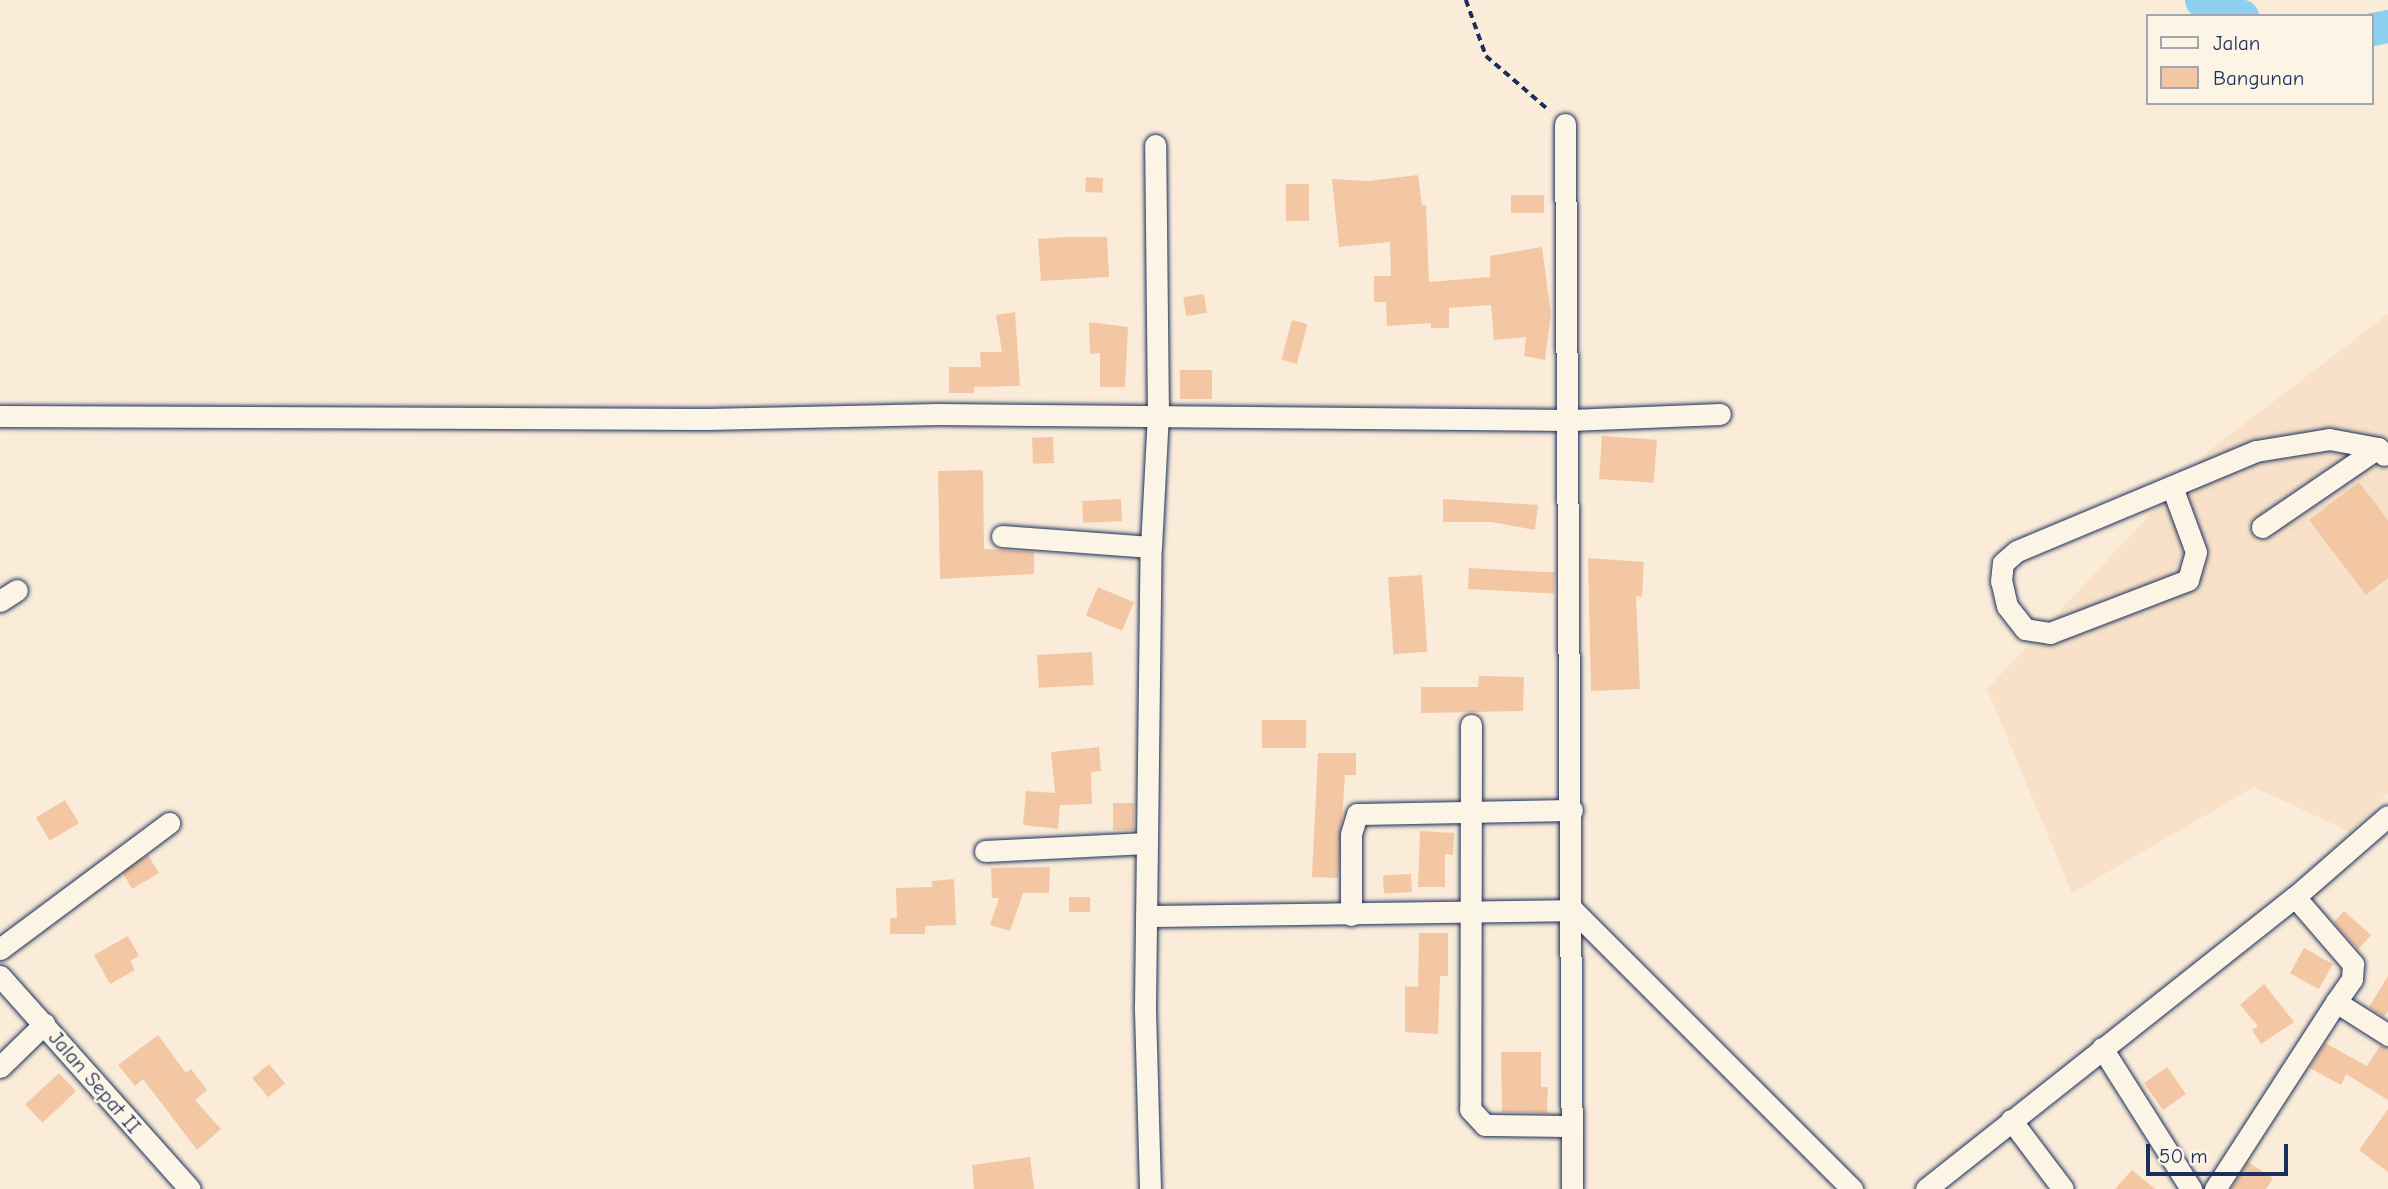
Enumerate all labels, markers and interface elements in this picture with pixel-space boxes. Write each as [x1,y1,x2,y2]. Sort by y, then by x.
legend [2146,14,2374,105]
text: Jalan [2213,31,2260,55]
text: Bangunan [2213,66,2304,90]
street label: Jalan Sepat II [43,1025,147,1139]
scale bar [2150,1130,2292,1174]
text: 50 m [2159,1144,2208,1168]

